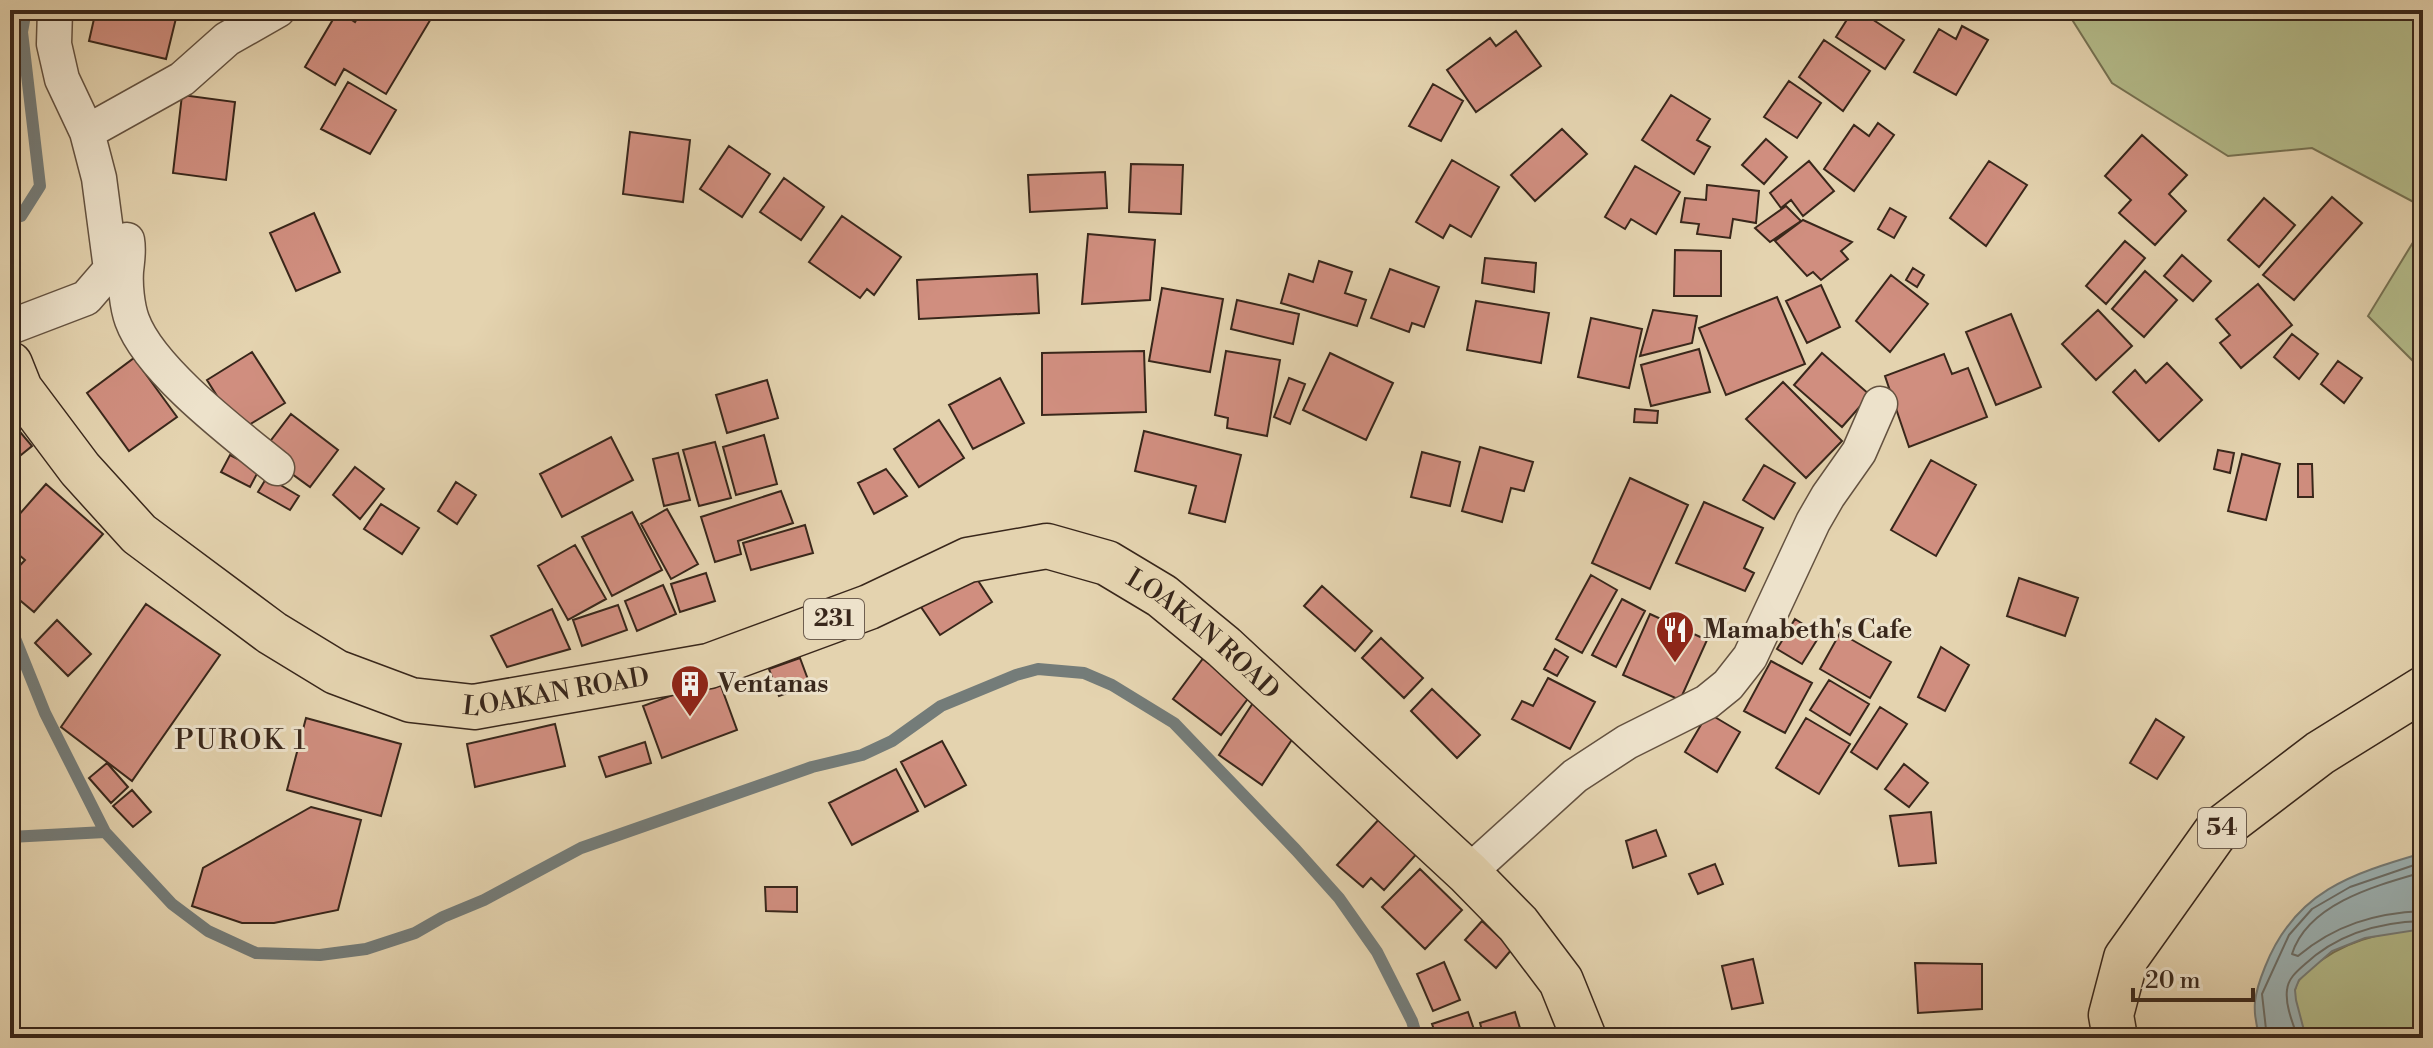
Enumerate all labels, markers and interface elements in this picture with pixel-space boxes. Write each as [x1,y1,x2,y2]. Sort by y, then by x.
street label: LOAKAN ROAD [1120,562,1286,706]
road number: 231 [804,599,864,639]
restaurant icon: Mamabeth's Cafe [1654,609,1696,664]
place label: Mamabeth's Cafe [1703,614,1912,646]
street label: LOAKAN ROAD [461,661,652,724]
building icon: Ventanas [669,663,711,718]
place label: Ventanas [717,668,828,700]
district label: PUROK 1 [174,723,308,758]
road number: 54 [2198,808,2246,848]
scale bar [2133,952,2253,1002]
text: 20 m [2145,966,2201,996]

